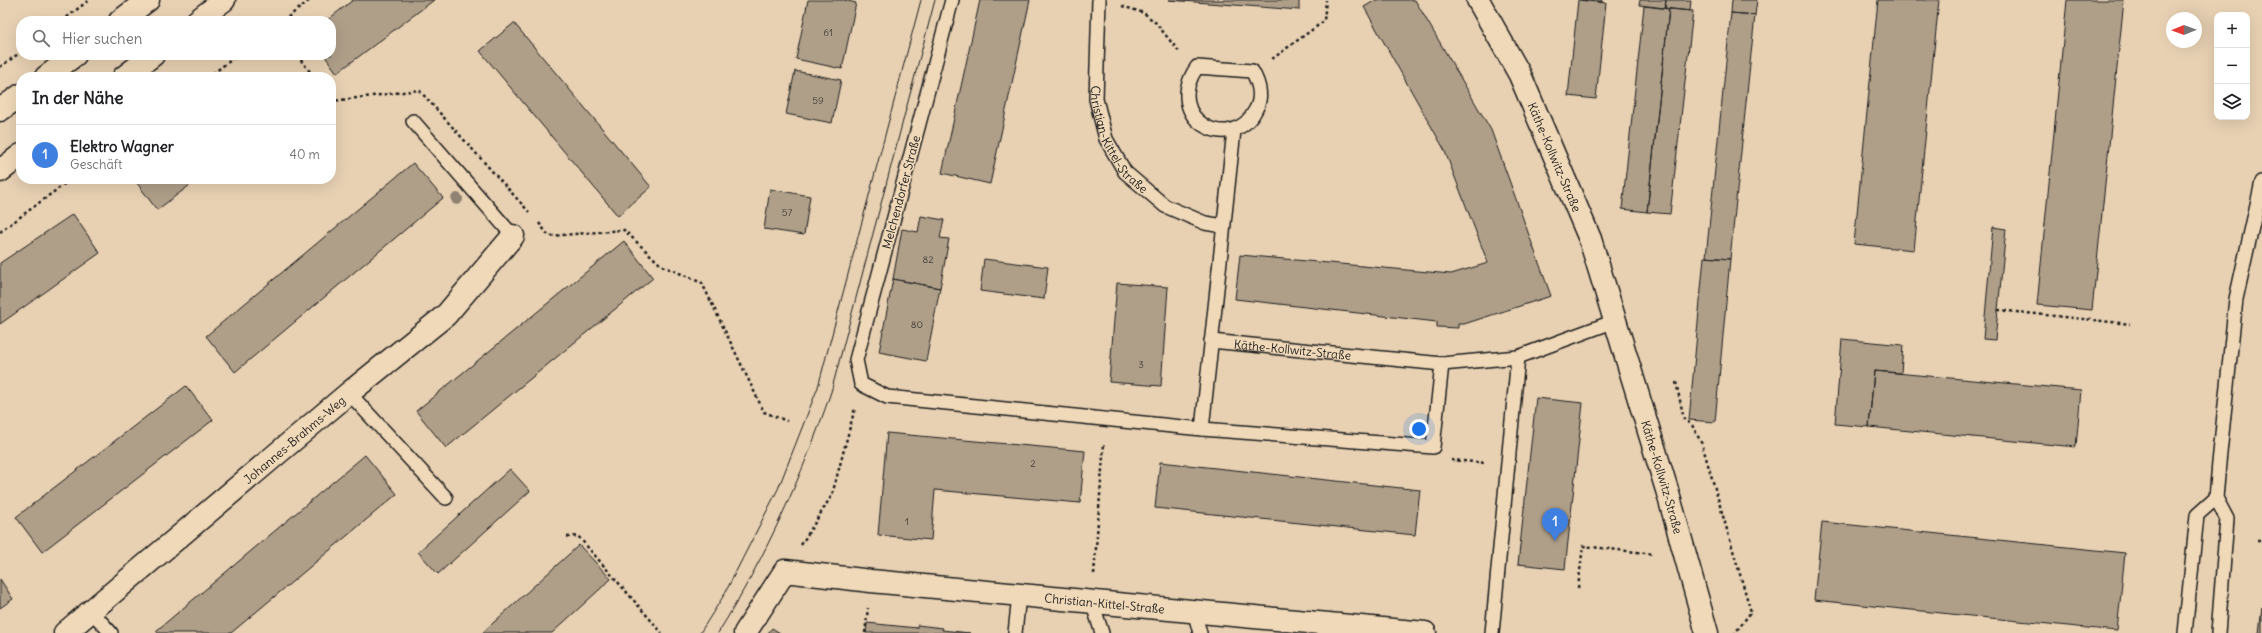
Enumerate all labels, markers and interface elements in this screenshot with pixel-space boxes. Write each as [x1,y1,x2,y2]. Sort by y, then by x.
north arrow [2166,12,2202,48]
map controls [2214,12,2250,120]
button: + [2214,12,2250,48]
search box [16,16,336,60]
house number: 61 [823,26,833,39]
icon: search [30,27,52,49]
text: Hier suchen [62,29,142,48]
button: − [2214,48,2250,84]
button: layers [2214,84,2250,120]
street label: Christian-Kittel-Straße [1088,85,1151,196]
text: In der Nähe [32,87,124,109]
house number: 59 [812,94,824,107]
street label: Käthe-Kollwitz-Straße [1525,100,1585,214]
street label: Melchendorfer Straße [879,134,923,250]
text: Elektro Wagner [70,137,174,156]
text: 1 [42,146,48,163]
text: 40 m [289,146,320,163]
text: Geschäft [70,156,122,173]
house number: 57 [782,206,792,219]
house number: 82 [922,253,934,266]
house number: 80 [911,318,923,331]
street label: Käthe-Kollwitz-Straße [1233,336,1352,362]
house number: 3 [1138,358,1144,371]
street label: Johannes-Brahms-Weg [240,392,348,487]
street label: Käthe-Kollwitz-Straße [1639,418,1686,535]
your location [1409,419,1429,439]
house number: 2 [1030,457,1036,470]
pin: 1 [1542,508,1568,541]
house number: 1 [905,515,909,528]
street label: Christian-Kittel-Straße [1044,590,1165,616]

